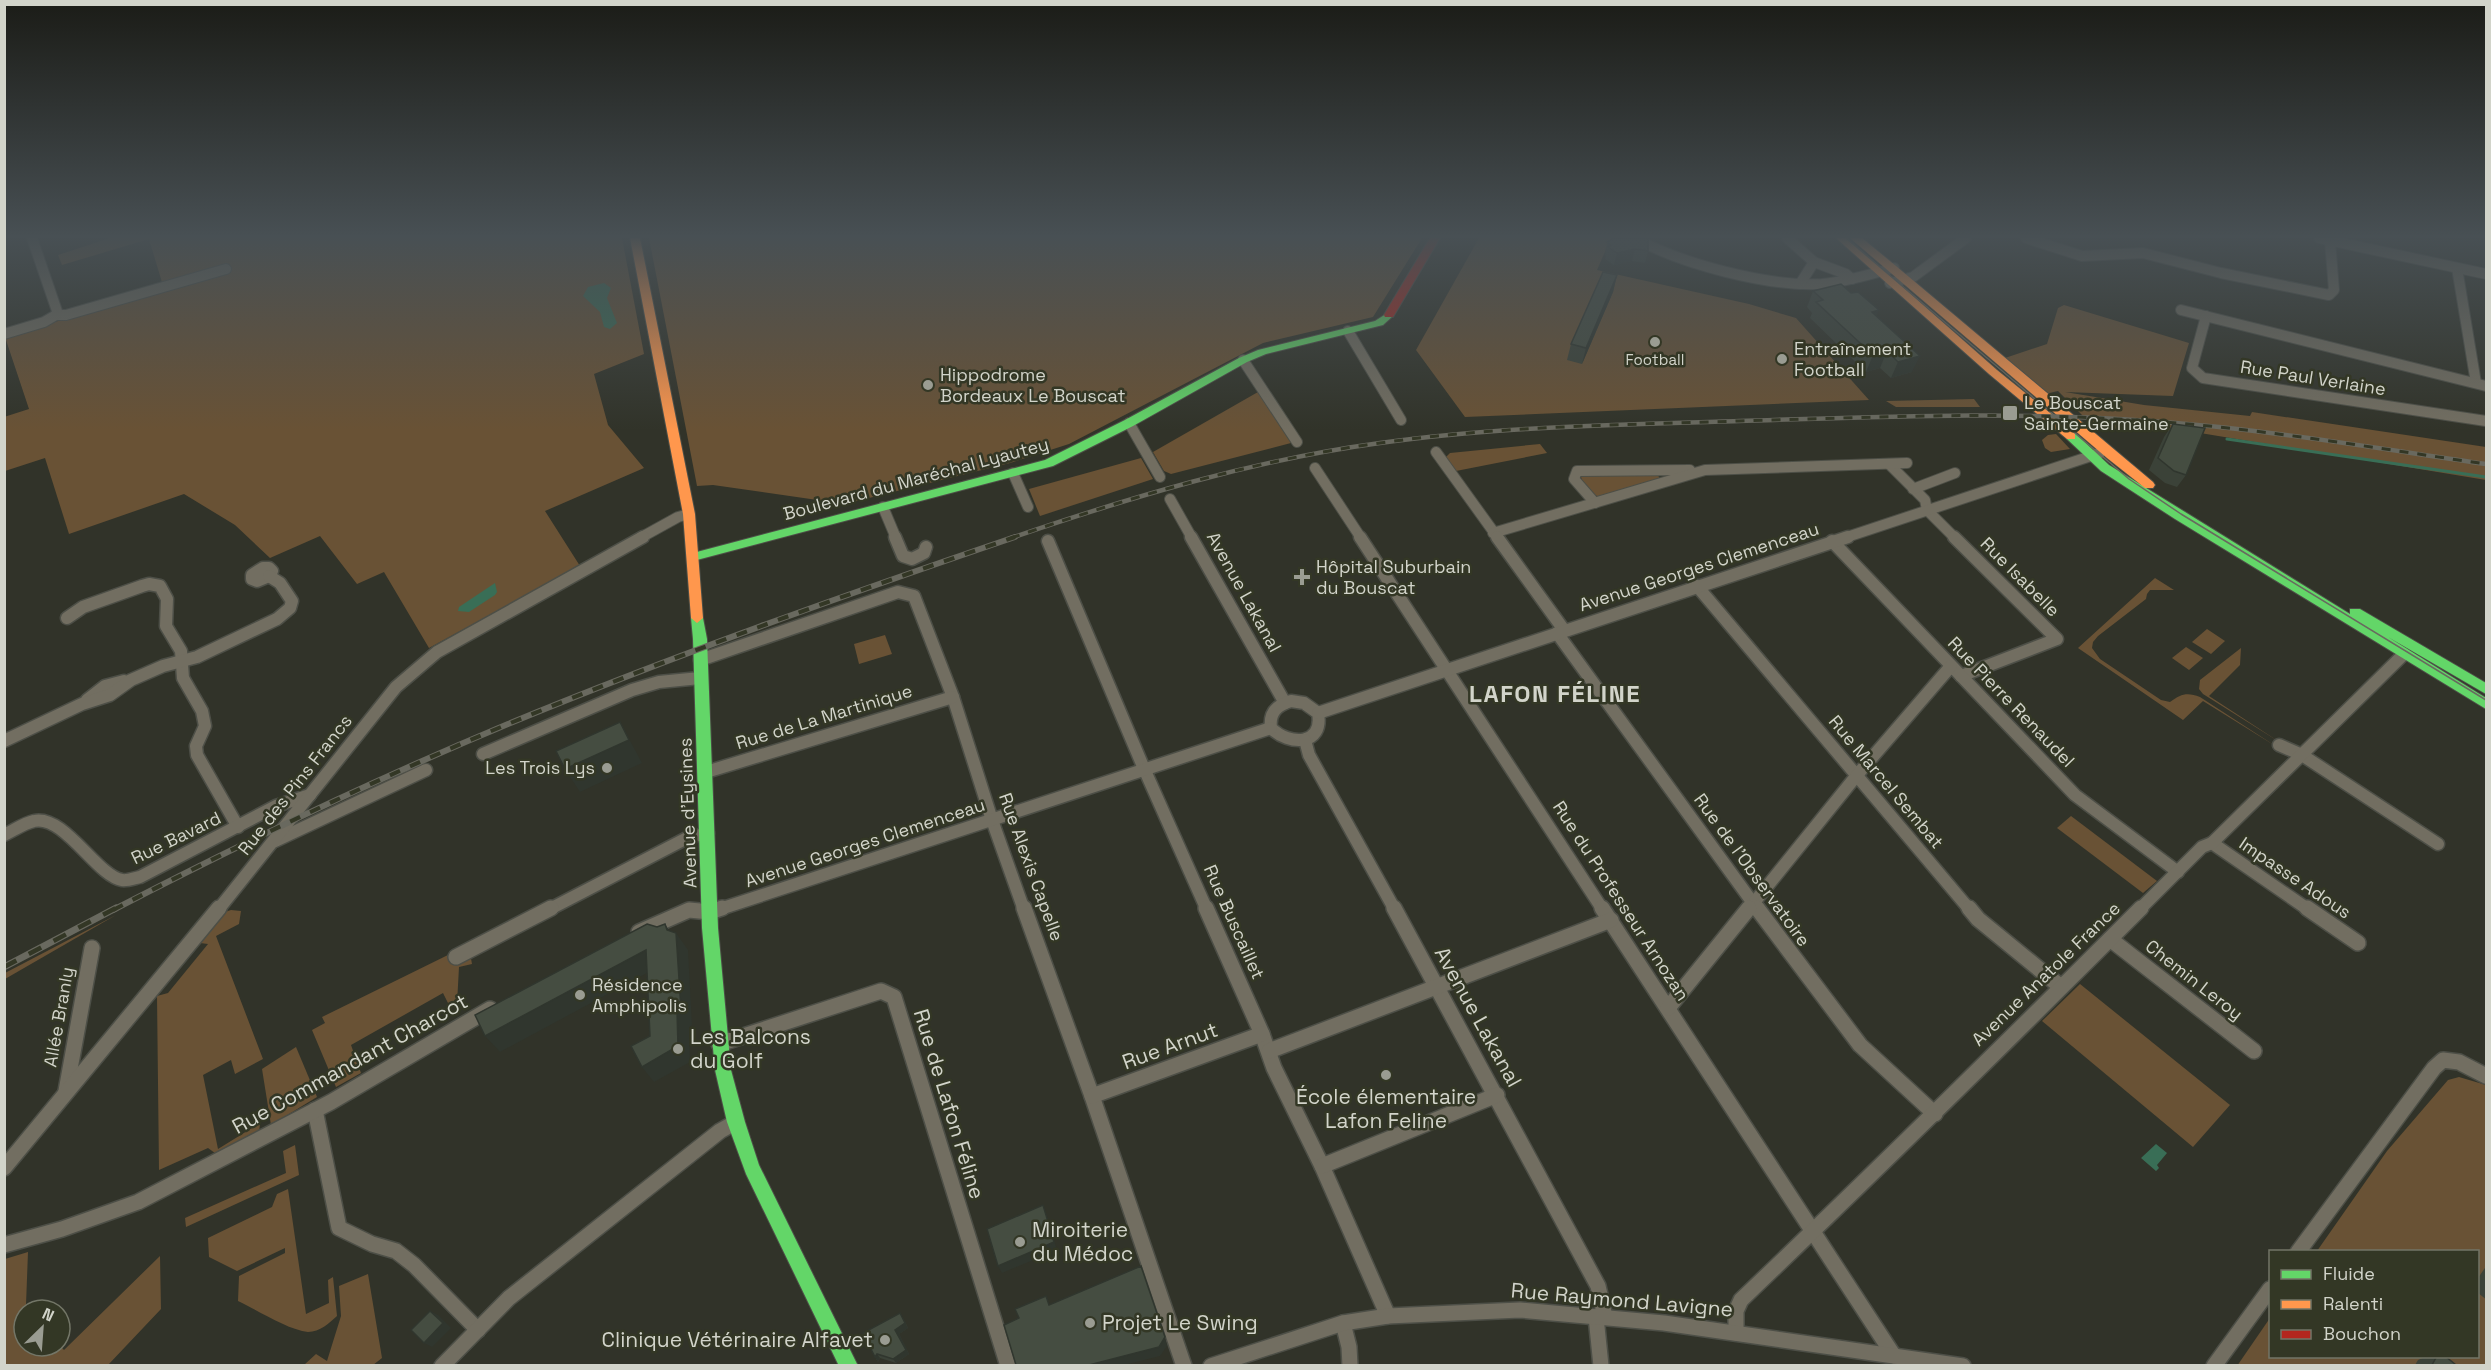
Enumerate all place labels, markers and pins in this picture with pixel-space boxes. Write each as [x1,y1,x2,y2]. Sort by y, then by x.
marker: Football [1648,335,1662,349]
place label: Entraînement Football [1794,337,1911,381]
place label: Football [1626,350,1684,369]
marker: Entraînement Football [1775,352,1789,366]
place label: Hippodrome Bordeaux Le Bouscat [940,363,1126,407]
marker: Hippodrome Bordeaux Le Bouscat [921,378,935,392]
place label: Le Bouscat Sainte-Germaine [2024,391,2169,435]
marker: Le Bouscat Sainte-Germaine [2001,404,2019,422]
place label: Hôpital Suburbain du Bouscat [1316,555,1471,599]
marker: Hôpital Suburbain du Bouscat [1293,568,1311,586]
place label: Les Trois Lys [485,756,595,779]
marker: Les Trois Lys [600,761,614,775]
place label: Résidence Amphipolis [592,973,687,1017]
marker: Résidence Amphipolis [573,988,587,1002]
place label: Les Balcons du Golf [690,1023,811,1074]
marker: Les Balcons du Golf [671,1042,685,1056]
marker: École élementaire Lafon Feline [1379,1068,1393,1082]
place label: École élementaire Lafon Feline [1296,1083,1476,1134]
place label: Miroiterie du Médoc [1032,1216,1133,1267]
marker: Miroiterie du Médoc [1013,1235,1027,1249]
place label: Projet Le Swing [1102,1309,1258,1336]
marker: Projet Le Swing [1083,1316,1097,1330]
place label: Clinique Vétérinaire Alfavet [602,1326,873,1353]
marker: Clinique Vétérinaire Alfavet [878,1333,892,1347]

